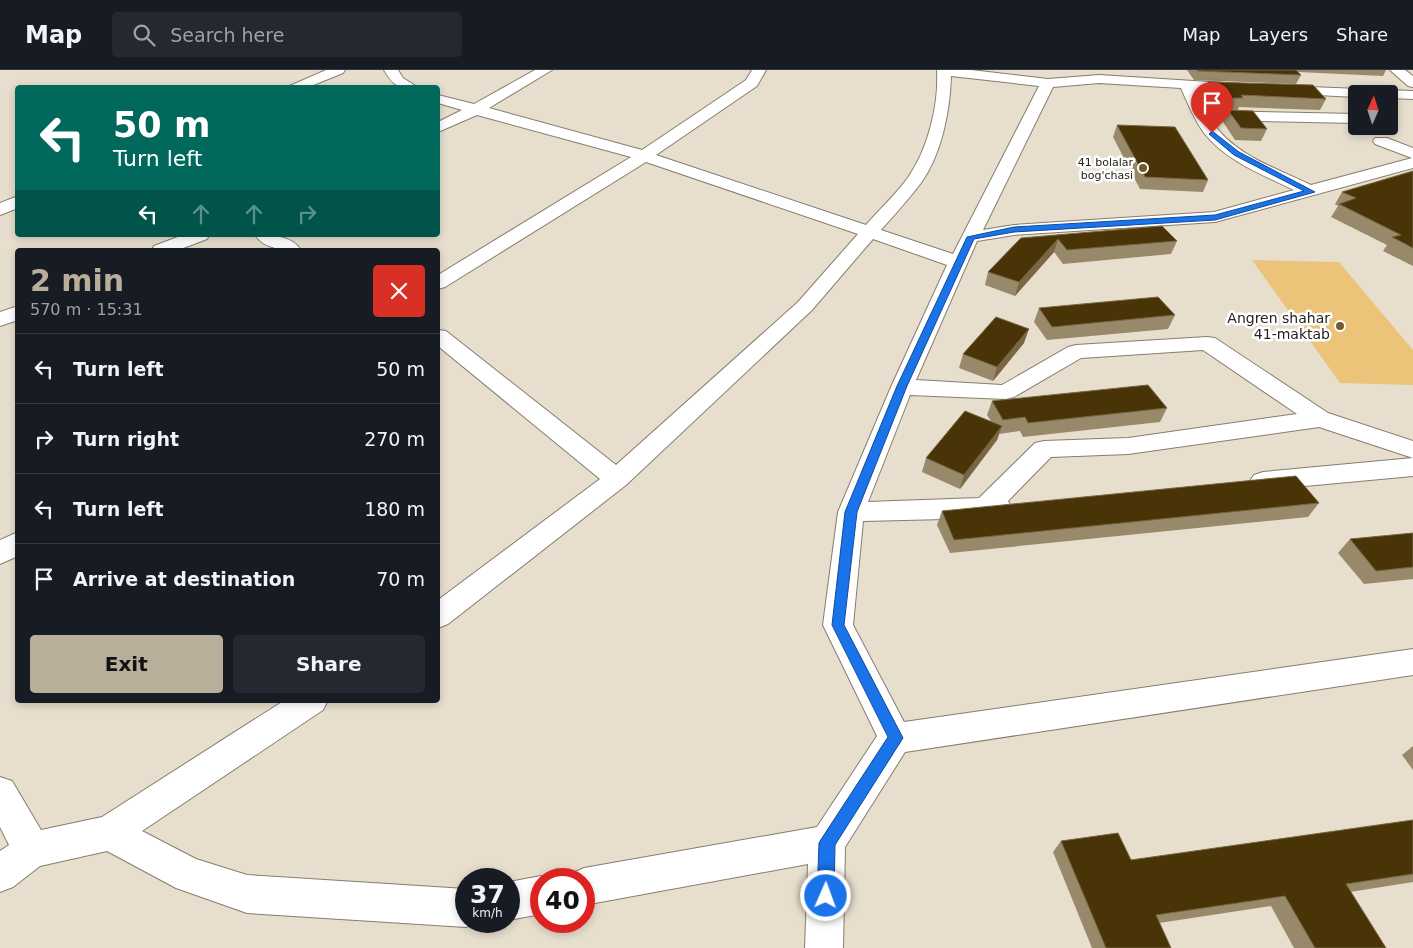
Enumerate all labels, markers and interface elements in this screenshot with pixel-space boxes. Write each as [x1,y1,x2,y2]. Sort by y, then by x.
search box [112,12,462,57]
text: Map [25,21,82,49]
icon: search [130,21,158,49]
text: Search here [170,24,284,46]
text: Map [1182,24,1220,45]
text: Layers [1248,24,1308,45]
text: Share [1336,24,1388,45]
pin [1191,82,1233,133]
north arrow [1348,85,1398,135]
map controls [1348,85,1398,135]
icon: arrive [1198,89,1226,117]
icon: left [30,105,95,170]
text: 50 m [113,105,210,145]
text: Turn left [113,146,202,171]
place label: 41 bolalar bog'chasi [1078,156,1133,182]
marker: 41 bolalar bog'chasi [1137,162,1149,174]
icon: left [134,200,162,228]
icon: ahead [187,200,215,228]
icon: ahead [240,200,268,228]
icon: right [293,200,321,228]
text: 2 min [30,263,124,298]
button: close [373,265,425,317]
text: 570 m · 15:31 [30,300,143,319]
place label: Angren shahar 41-maktab [1227,310,1330,342]
marker: Angren shahar 41-maktab [1334,320,1346,332]
icon: left [30,355,58,383]
text: Turn left [73,358,164,380]
text: 50 m [376,358,425,380]
icon: right [30,425,58,453]
text: Turn right [73,428,179,450]
text: 270 m [364,428,425,450]
icon: left [30,495,58,523]
text: Turn left [73,498,164,520]
text: 180 m [364,498,425,520]
icon: arrive [30,565,58,593]
text: Arrive at destination [73,568,295,590]
text: 70 m [376,568,425,590]
button: Exit [30,635,223,693]
button: Share [233,635,425,693]
speed limit sign: 40 [530,868,595,933]
position arrow [799,869,851,921]
text: 37 [470,880,505,909]
text: km/h [472,906,503,920]

